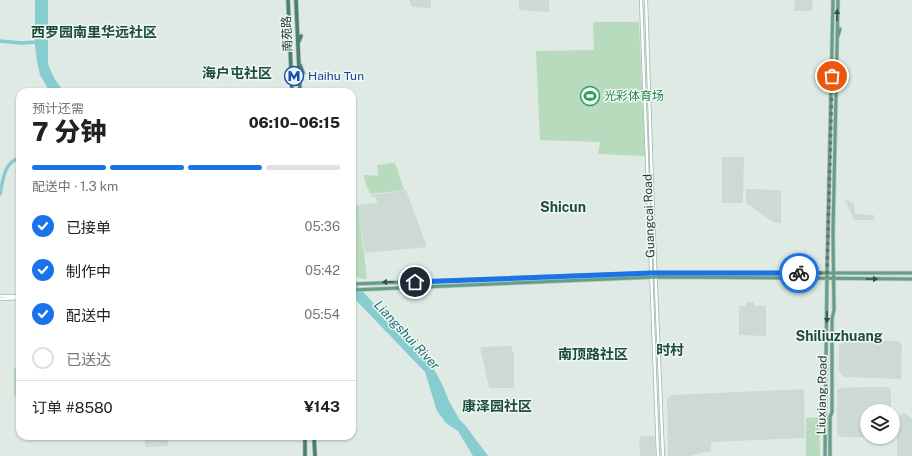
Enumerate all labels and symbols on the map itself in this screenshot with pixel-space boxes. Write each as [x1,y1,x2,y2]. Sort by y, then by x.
one-way arrow [834,9,841,21]
street label: 南苑路 [279,16,295,52]
district label: 西罗园南里华远社区 [31,24,157,40]
pin [815,59,849,93]
district label: 海户屯社区 [202,65,272,81]
metro station icon: Haihu Tun [283,65,305,87]
place label: Haihu Tun [308,69,364,83]
sports icon: 光彩体育场 [579,85,601,107]
place label: 光彩体育场 [604,89,664,103]
street label: Guangcai Road [641,174,657,258]
district label: Shicun [540,199,586,215]
courier [779,253,819,293]
pin [398,265,432,299]
one-way arrow [866,276,879,282]
one-way arrow [382,279,394,286]
water label: Liangshui River [371,297,443,373]
one-way arrow [824,311,830,324]
district label: Shiliuzhuang [796,328,883,344]
district label: 时村 [656,342,684,358]
district label: 南顶路社区 [558,346,628,362]
street label: Liuxiang Road [814,355,830,435]
district label: 康泽园社区 [462,398,532,414]

